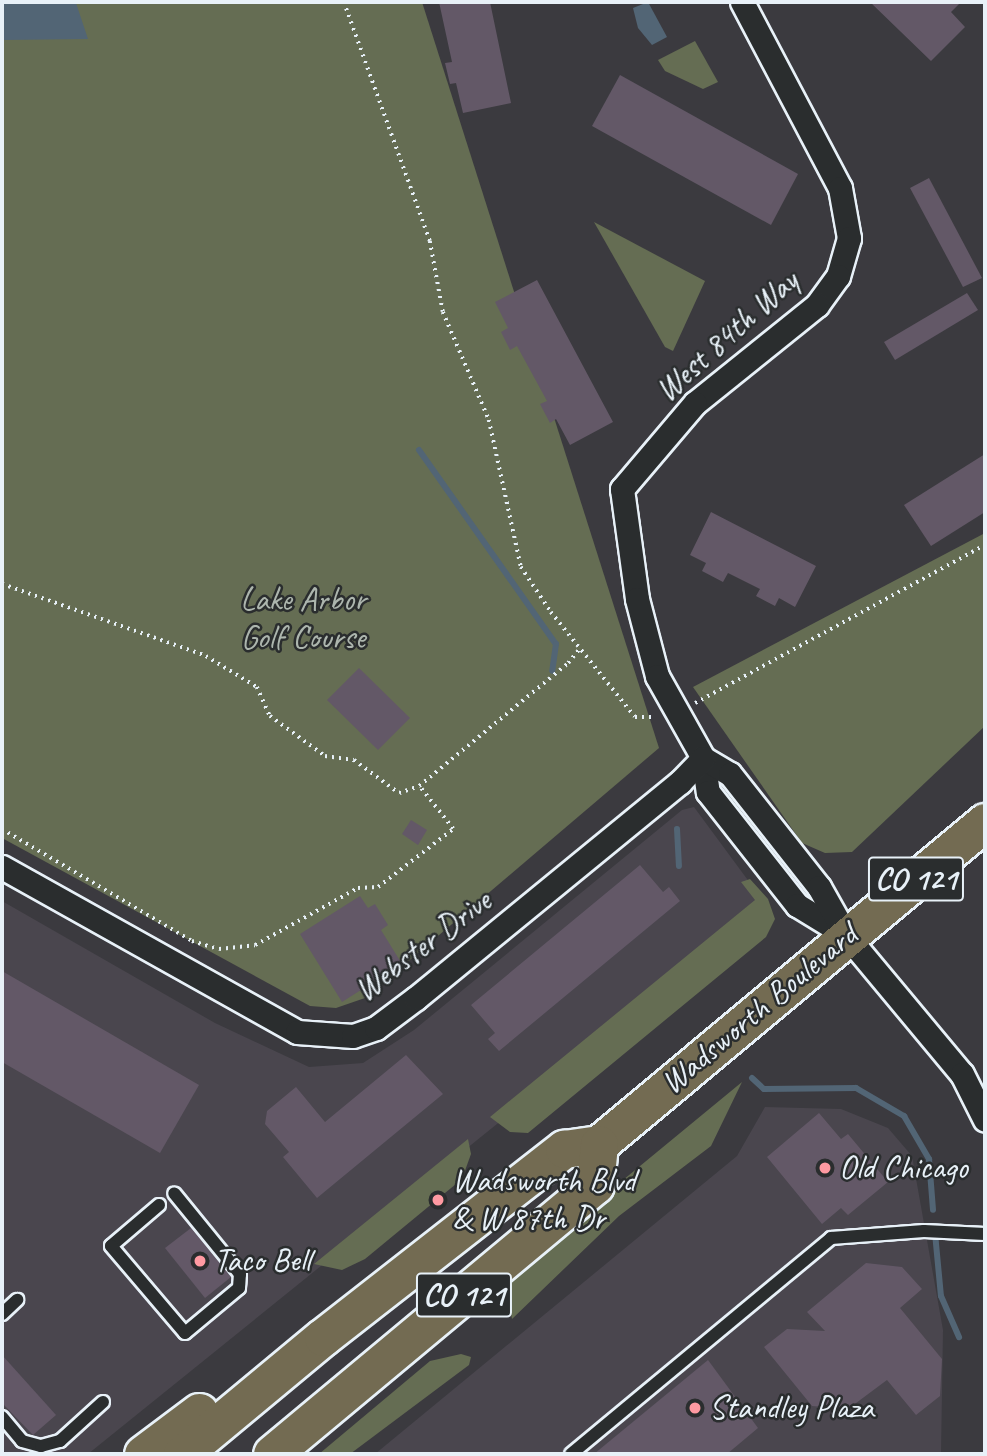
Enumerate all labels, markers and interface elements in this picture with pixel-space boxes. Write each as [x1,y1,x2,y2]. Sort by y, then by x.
street label: West 84th Way [648,262,806,410]
park label: Lake Arbor Golf Course [240,580,366,658]
road number: CO 121 [867,850,965,908]
street label: Webster Drive [347,882,499,1010]
street label: Wadsworth Boulevard [653,915,865,1103]
place label: Old Chicago [839,1148,968,1188]
marker: Old Chicago [817,1160,833,1176]
place label: Wadsworth Blvd & W 87th Dr [452,1161,636,1239]
marker: Wadsworth Blvd & W 87th Dr [430,1192,446,1208]
place label: Taco Bell [214,1241,311,1281]
marker: Taco Bell [192,1253,208,1269]
road number: CO 121 [415,1266,513,1324]
place label: Standley Plaza [709,1388,874,1428]
marker: Standley Plaza [687,1400,703,1416]

